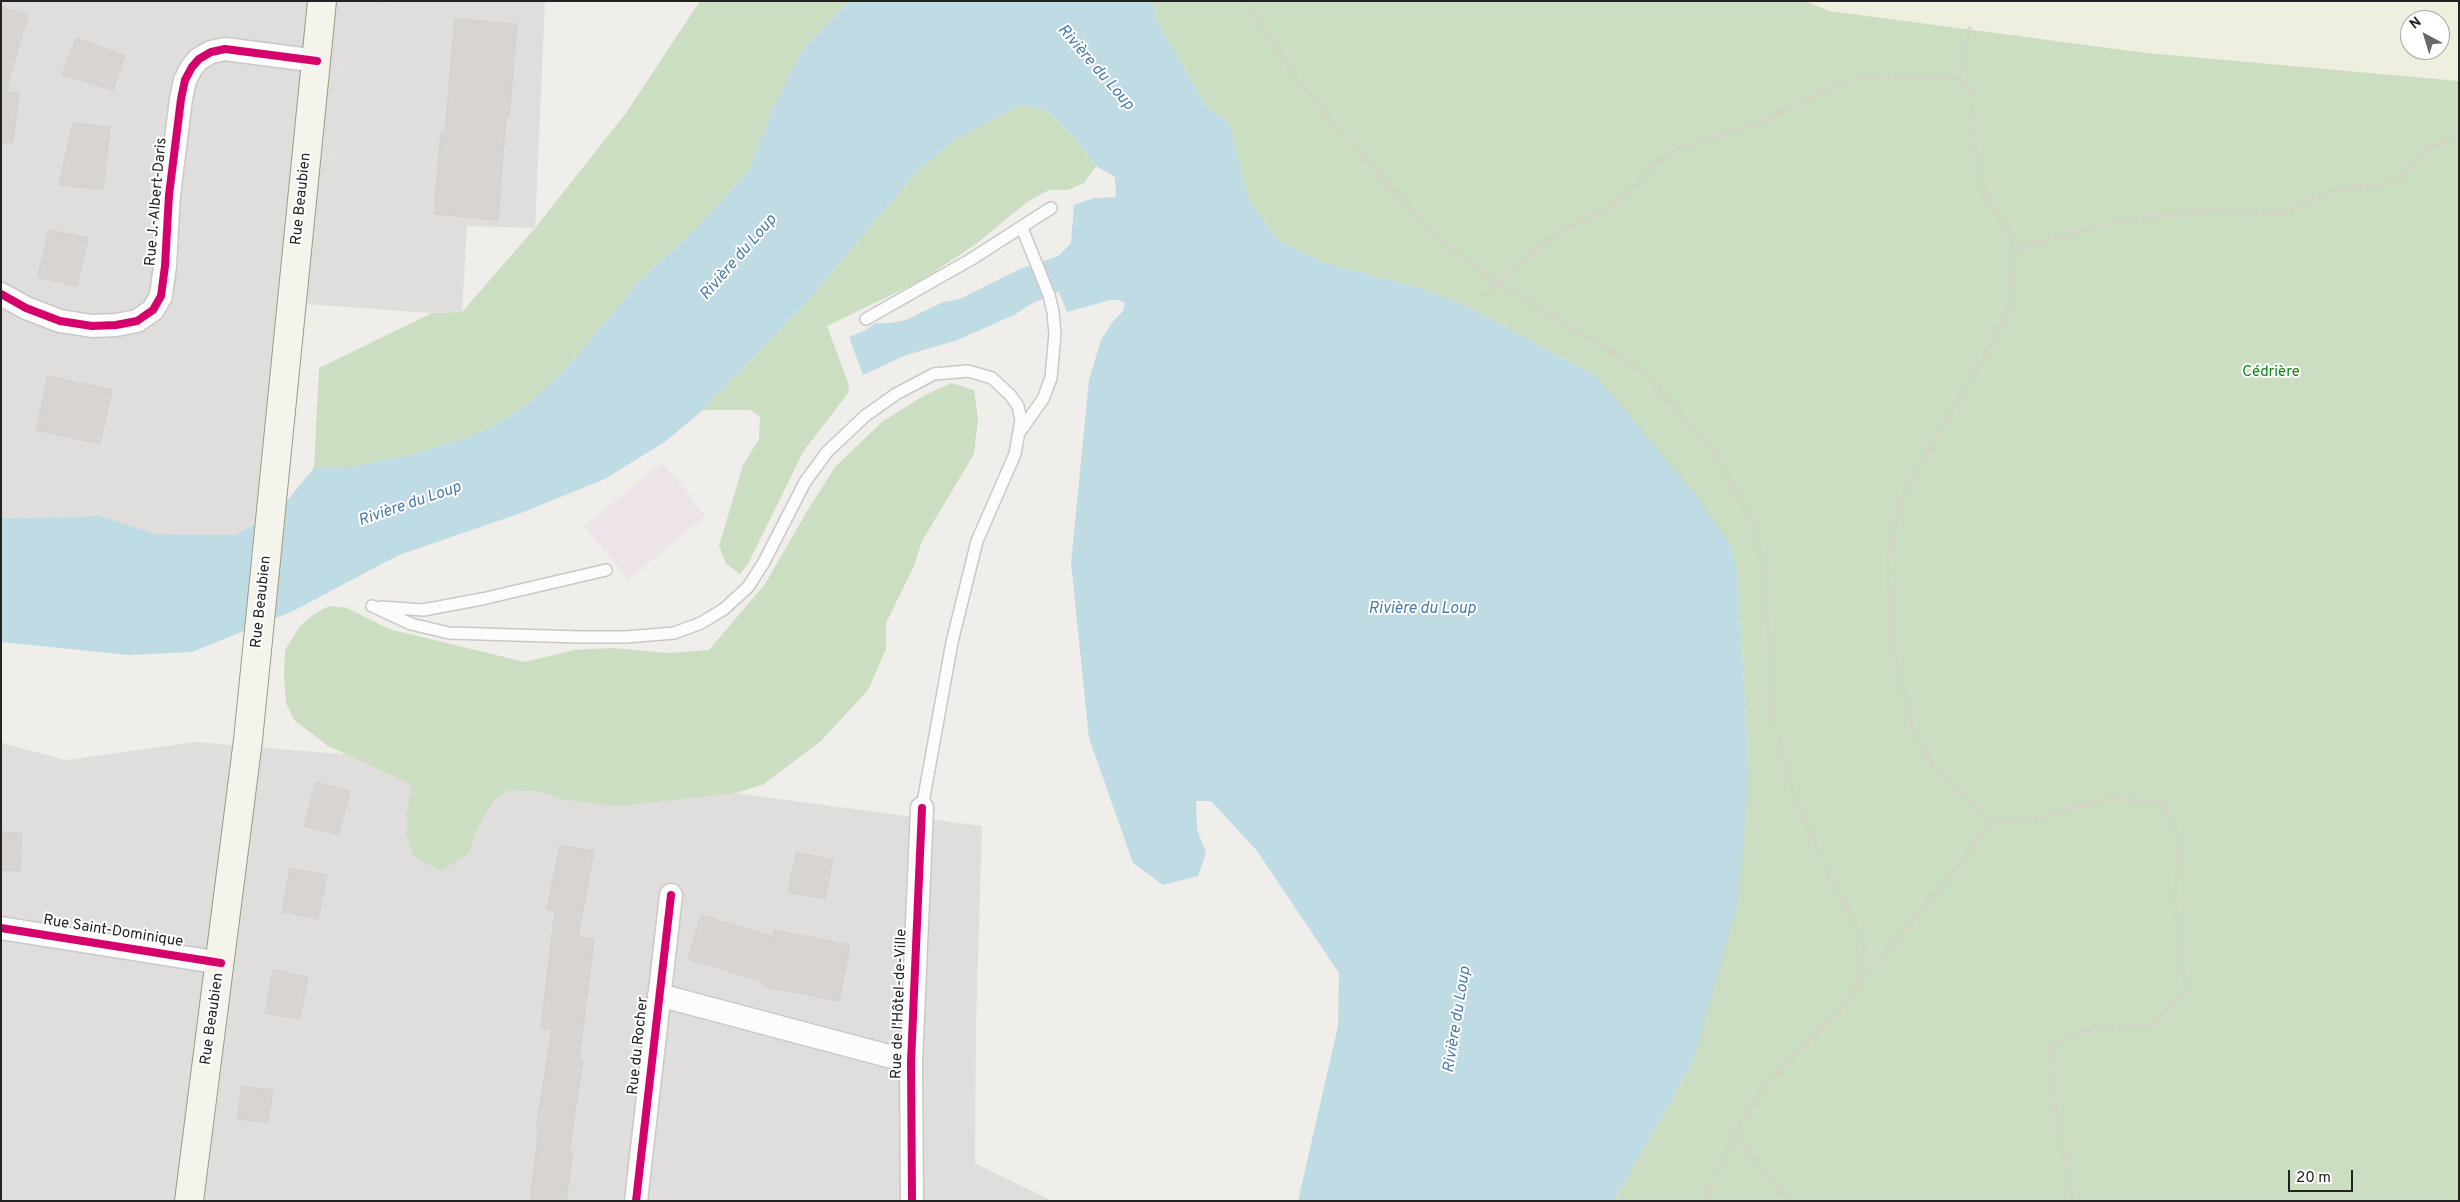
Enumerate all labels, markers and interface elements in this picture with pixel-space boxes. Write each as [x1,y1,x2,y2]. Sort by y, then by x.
north arrow [2400,10,2450,60]
text: N [2407,14,2425,34]
water label: Rivière du Loup [1053,21,1137,115]
street label: Rue J.-Albert-Daris [142,137,172,267]
street label: Rue Beaubien [288,152,316,246]
water label: Rivière du Loup [697,211,781,305]
park label: Cédrière [2242,364,2300,382]
water label: Rivière du Loup [356,478,464,532]
street label: Rue Beaubien [248,555,276,649]
water label: Rivière du Loup [1368,600,1476,620]
street label: Rue Saint-Dominique [42,912,184,952]
street label: Rue de l'Hôtel-de-Ville [888,928,912,1080]
water label: Rivière du Loup [1440,965,1476,1075]
street label: Rue Beaubien [198,972,228,1066]
street label: Rue du Rocher [625,996,653,1096]
scale bar [2290,1160,2355,1192]
text: 20 m [2296,1169,2331,1188]

